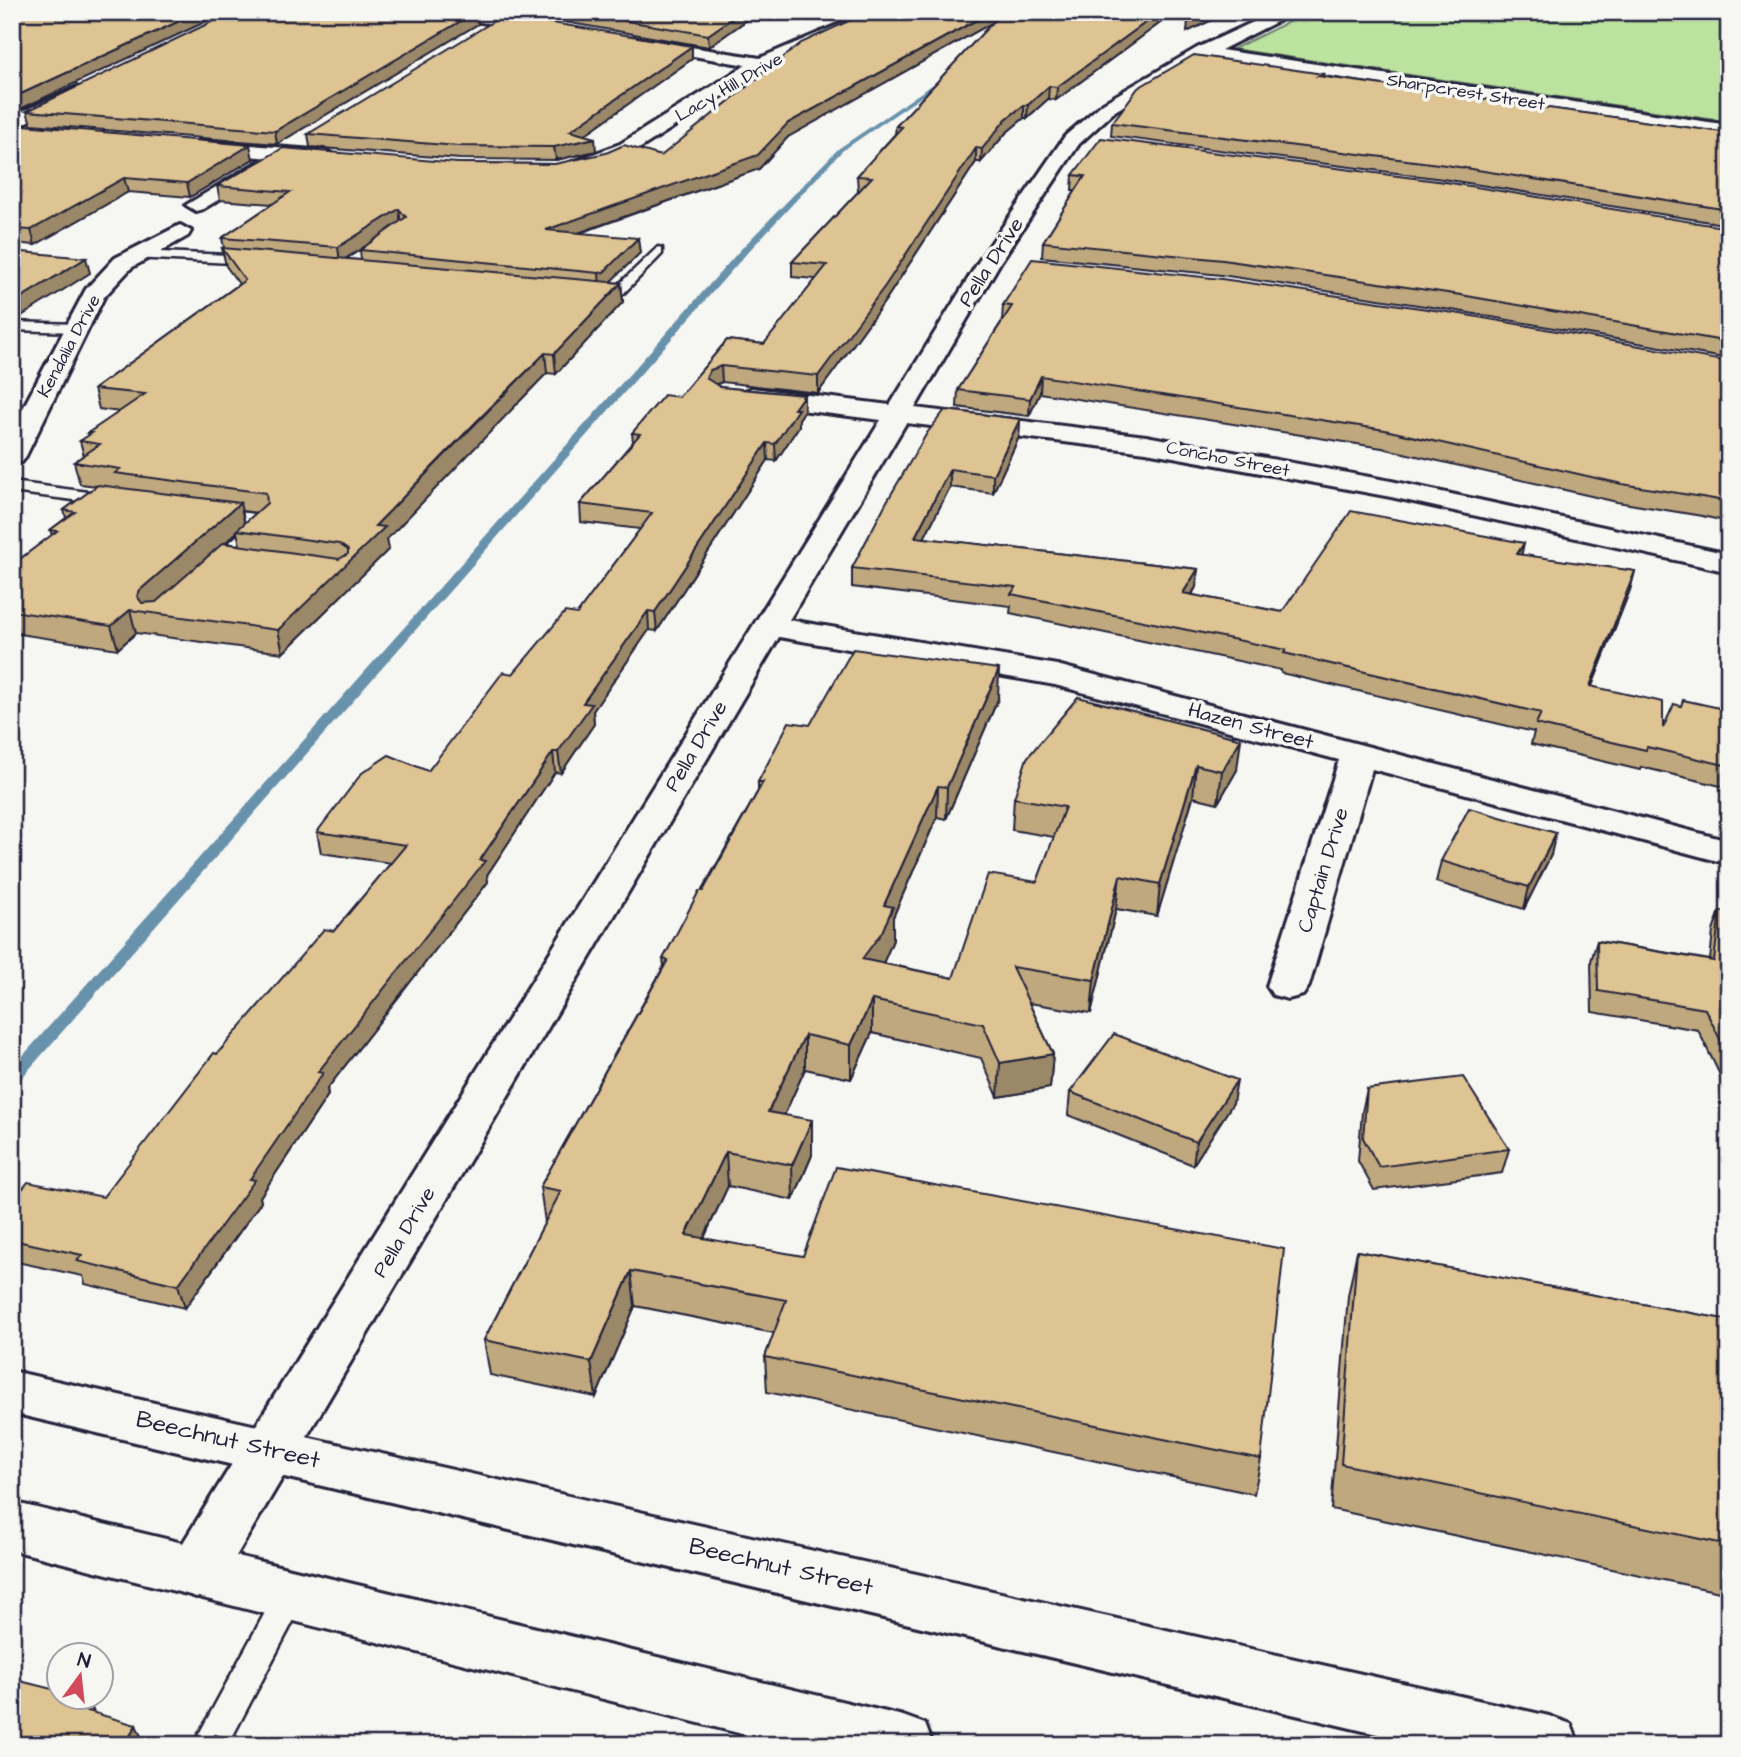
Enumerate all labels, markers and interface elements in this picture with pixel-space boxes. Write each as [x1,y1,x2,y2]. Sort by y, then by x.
street label: Lacy Hill Drive [671,46,788,129]
street label: Sharpcrest Street [1385,67,1548,117]
street label: Pella Drive [951,212,1031,312]
street label: Kendalia Drive [31,290,107,402]
street label: Concho Street [1164,435,1292,483]
street label: Pella Drive [658,695,734,797]
street label: Hazen Street [1185,695,1317,757]
street label: Captain Drive [1290,804,1357,936]
street label: Pella Drive [366,1181,442,1283]
street label: Beechnut Street [133,1402,324,1478]
street label: Beechnut Street [686,1529,877,1605]
north arrow [46,1642,116,1712]
text: N [75,1646,93,1676]

